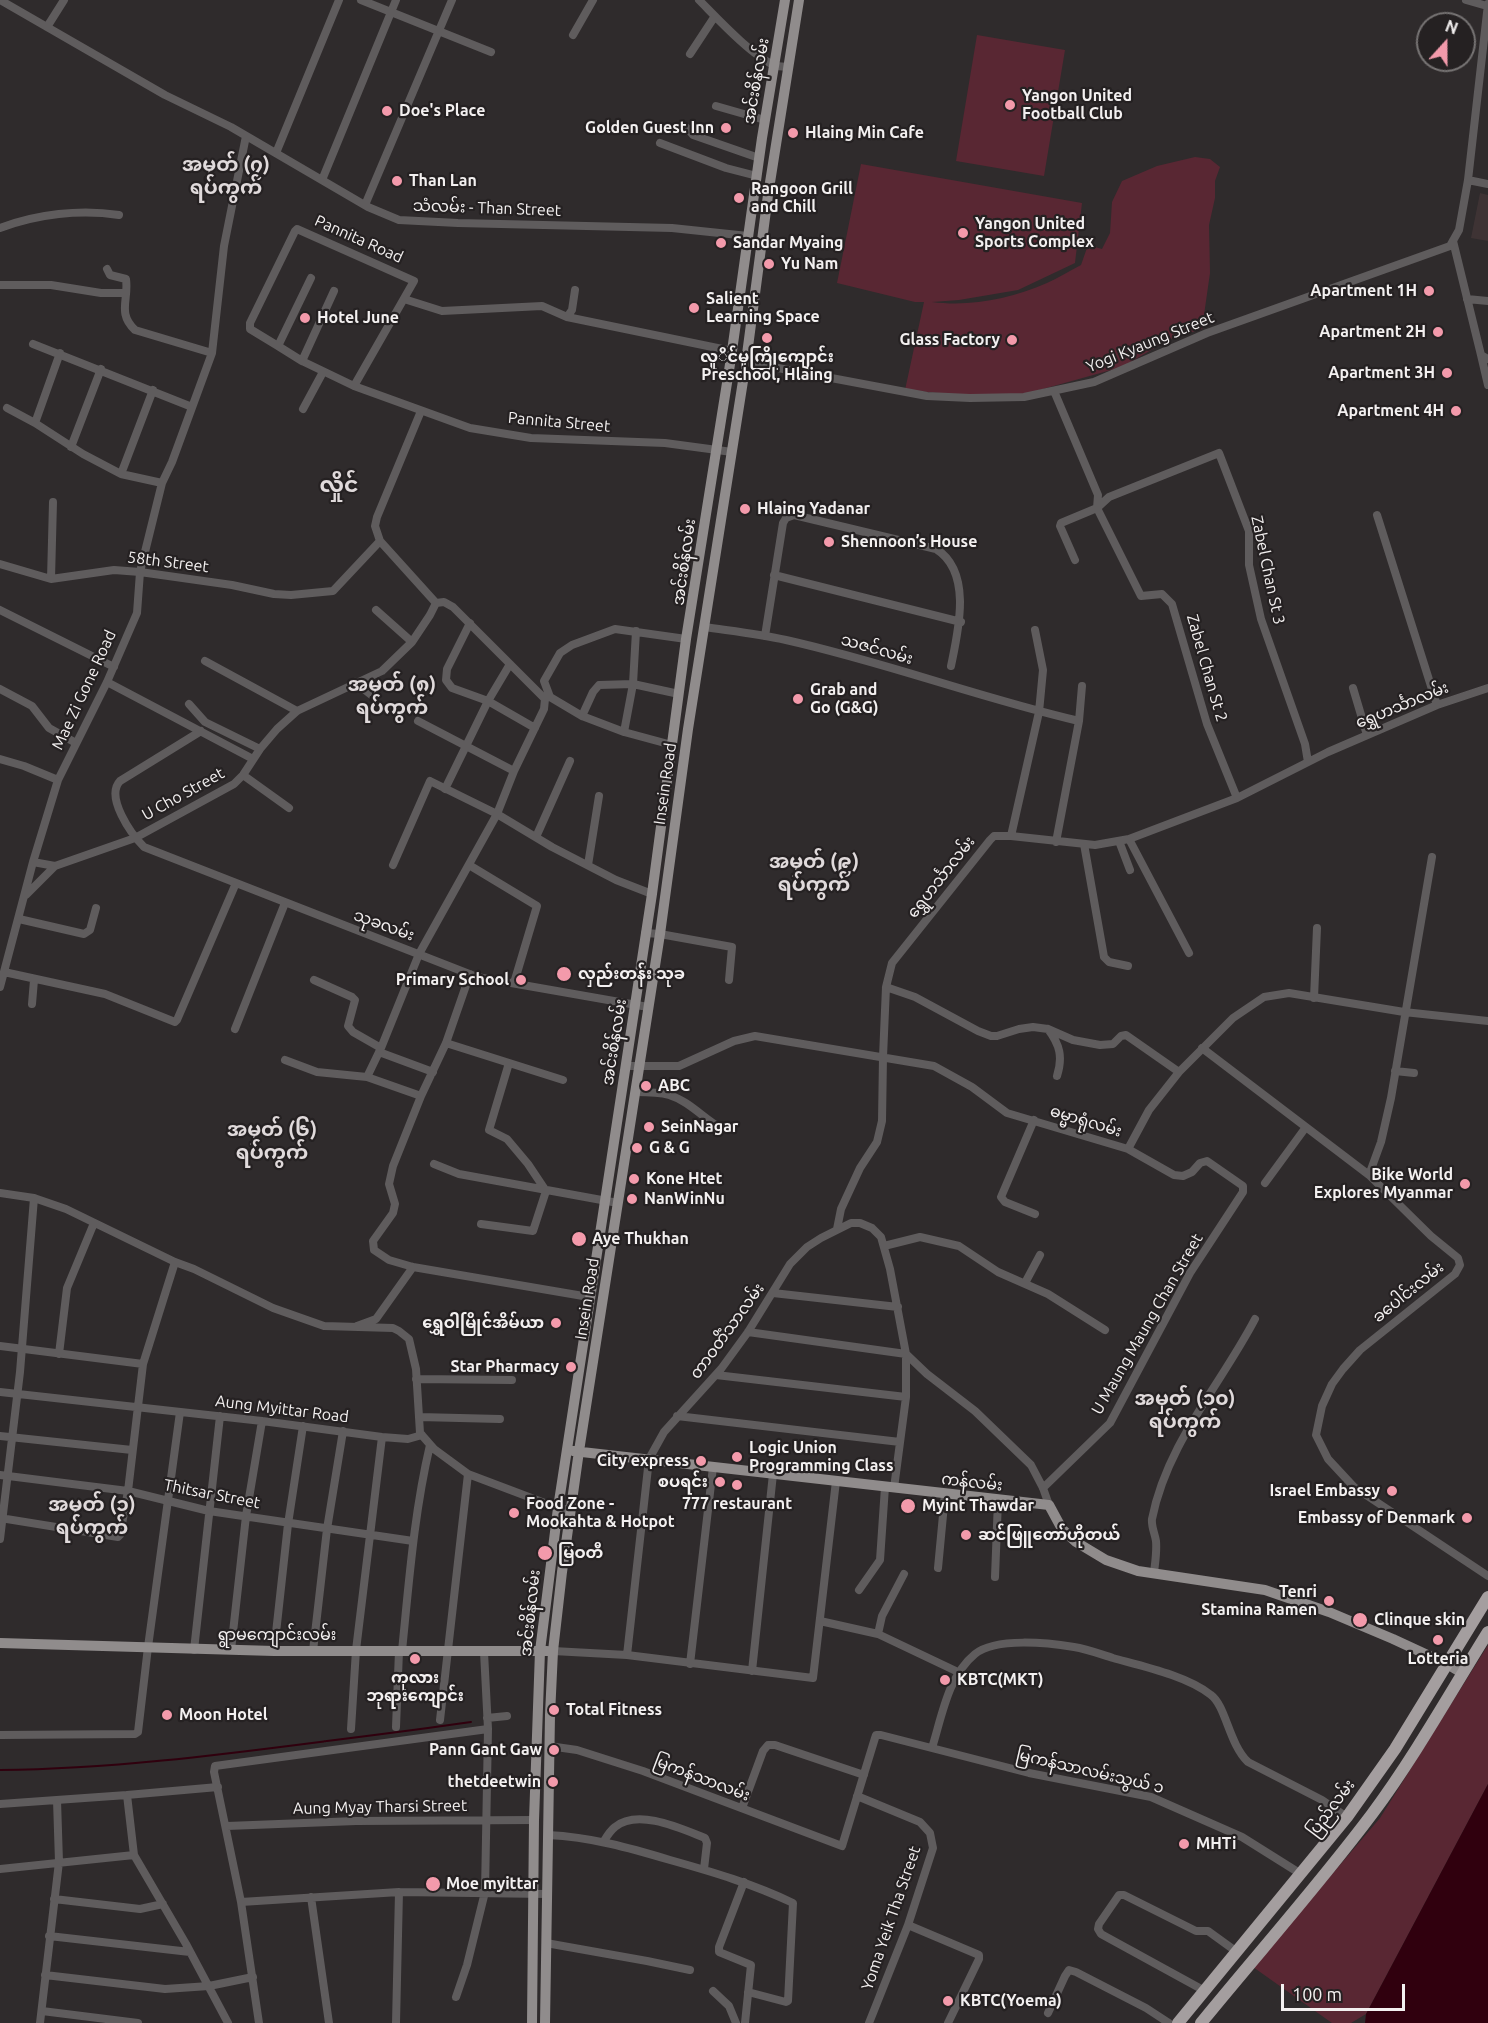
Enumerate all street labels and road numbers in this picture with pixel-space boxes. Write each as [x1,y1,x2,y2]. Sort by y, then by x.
street label: အင်းစိန်လမ်း [739,36,773,126]
street label: သံလမ်း - Than Street [413,196,561,220]
street label: Pannita Road [312,211,406,267]
street label: Yogi Kyaung Street [1083,308,1217,376]
street label: Pannita Street [507,408,611,436]
street label: Zabel Chan St 3 [1247,514,1289,626]
street label: အင်းစိန်လမ်း [668,517,700,607]
street label: 58th Street [126,547,210,577]
street label: Zabel Chan St 2 [1183,612,1231,724]
street label: Mae Zi Gone Road [48,627,120,753]
street label: သဇင်လမ်း [839,630,915,668]
street label: ရွှေဟင်္သာလမ်း [1353,678,1451,732]
street label: Insein Road [650,742,680,826]
street label: U Cho Street [138,763,228,825]
street label: ရွှေဟင်္သာလမ်း [903,832,979,922]
street label: သုခလမ်း [351,905,417,945]
street label: အင်းစိန်လမ်း [598,997,630,1087]
street label: ဓမ္မာရုံလမ်း [1048,1101,1124,1141]
street label: U Maung Maung Chan Street [1087,1230,1207,1418]
street label: Insein Road [571,1257,603,1341]
street label: ခပေါင်းလမ်း [1369,1257,1447,1327]
street label: တာဝတိံသာလမ်း [686,1279,768,1383]
street label: Aung Myittar Road [214,1391,350,1427]
street label: ကန်လမ်း [940,1469,1004,1495]
street label: Thitsar Street [162,1475,262,1513]
street label: အင်းစိန်လမ်း [516,1569,544,1657]
street label: ရွာမကျောင်းလမ်း [218,1625,336,1645]
street label: မြကန်သာလမ်းသွယ် ၁ [1014,1745,1166,1797]
street label: မြကန်သာလမ်း [651,1751,753,1805]
street label: ပြည်လမ်း [1303,1776,1359,1840]
street label: Aung Myay Tharsi Street [293,1796,467,1818]
street label: Yoma Yeik Tha Street [857,1843,925,1993]

